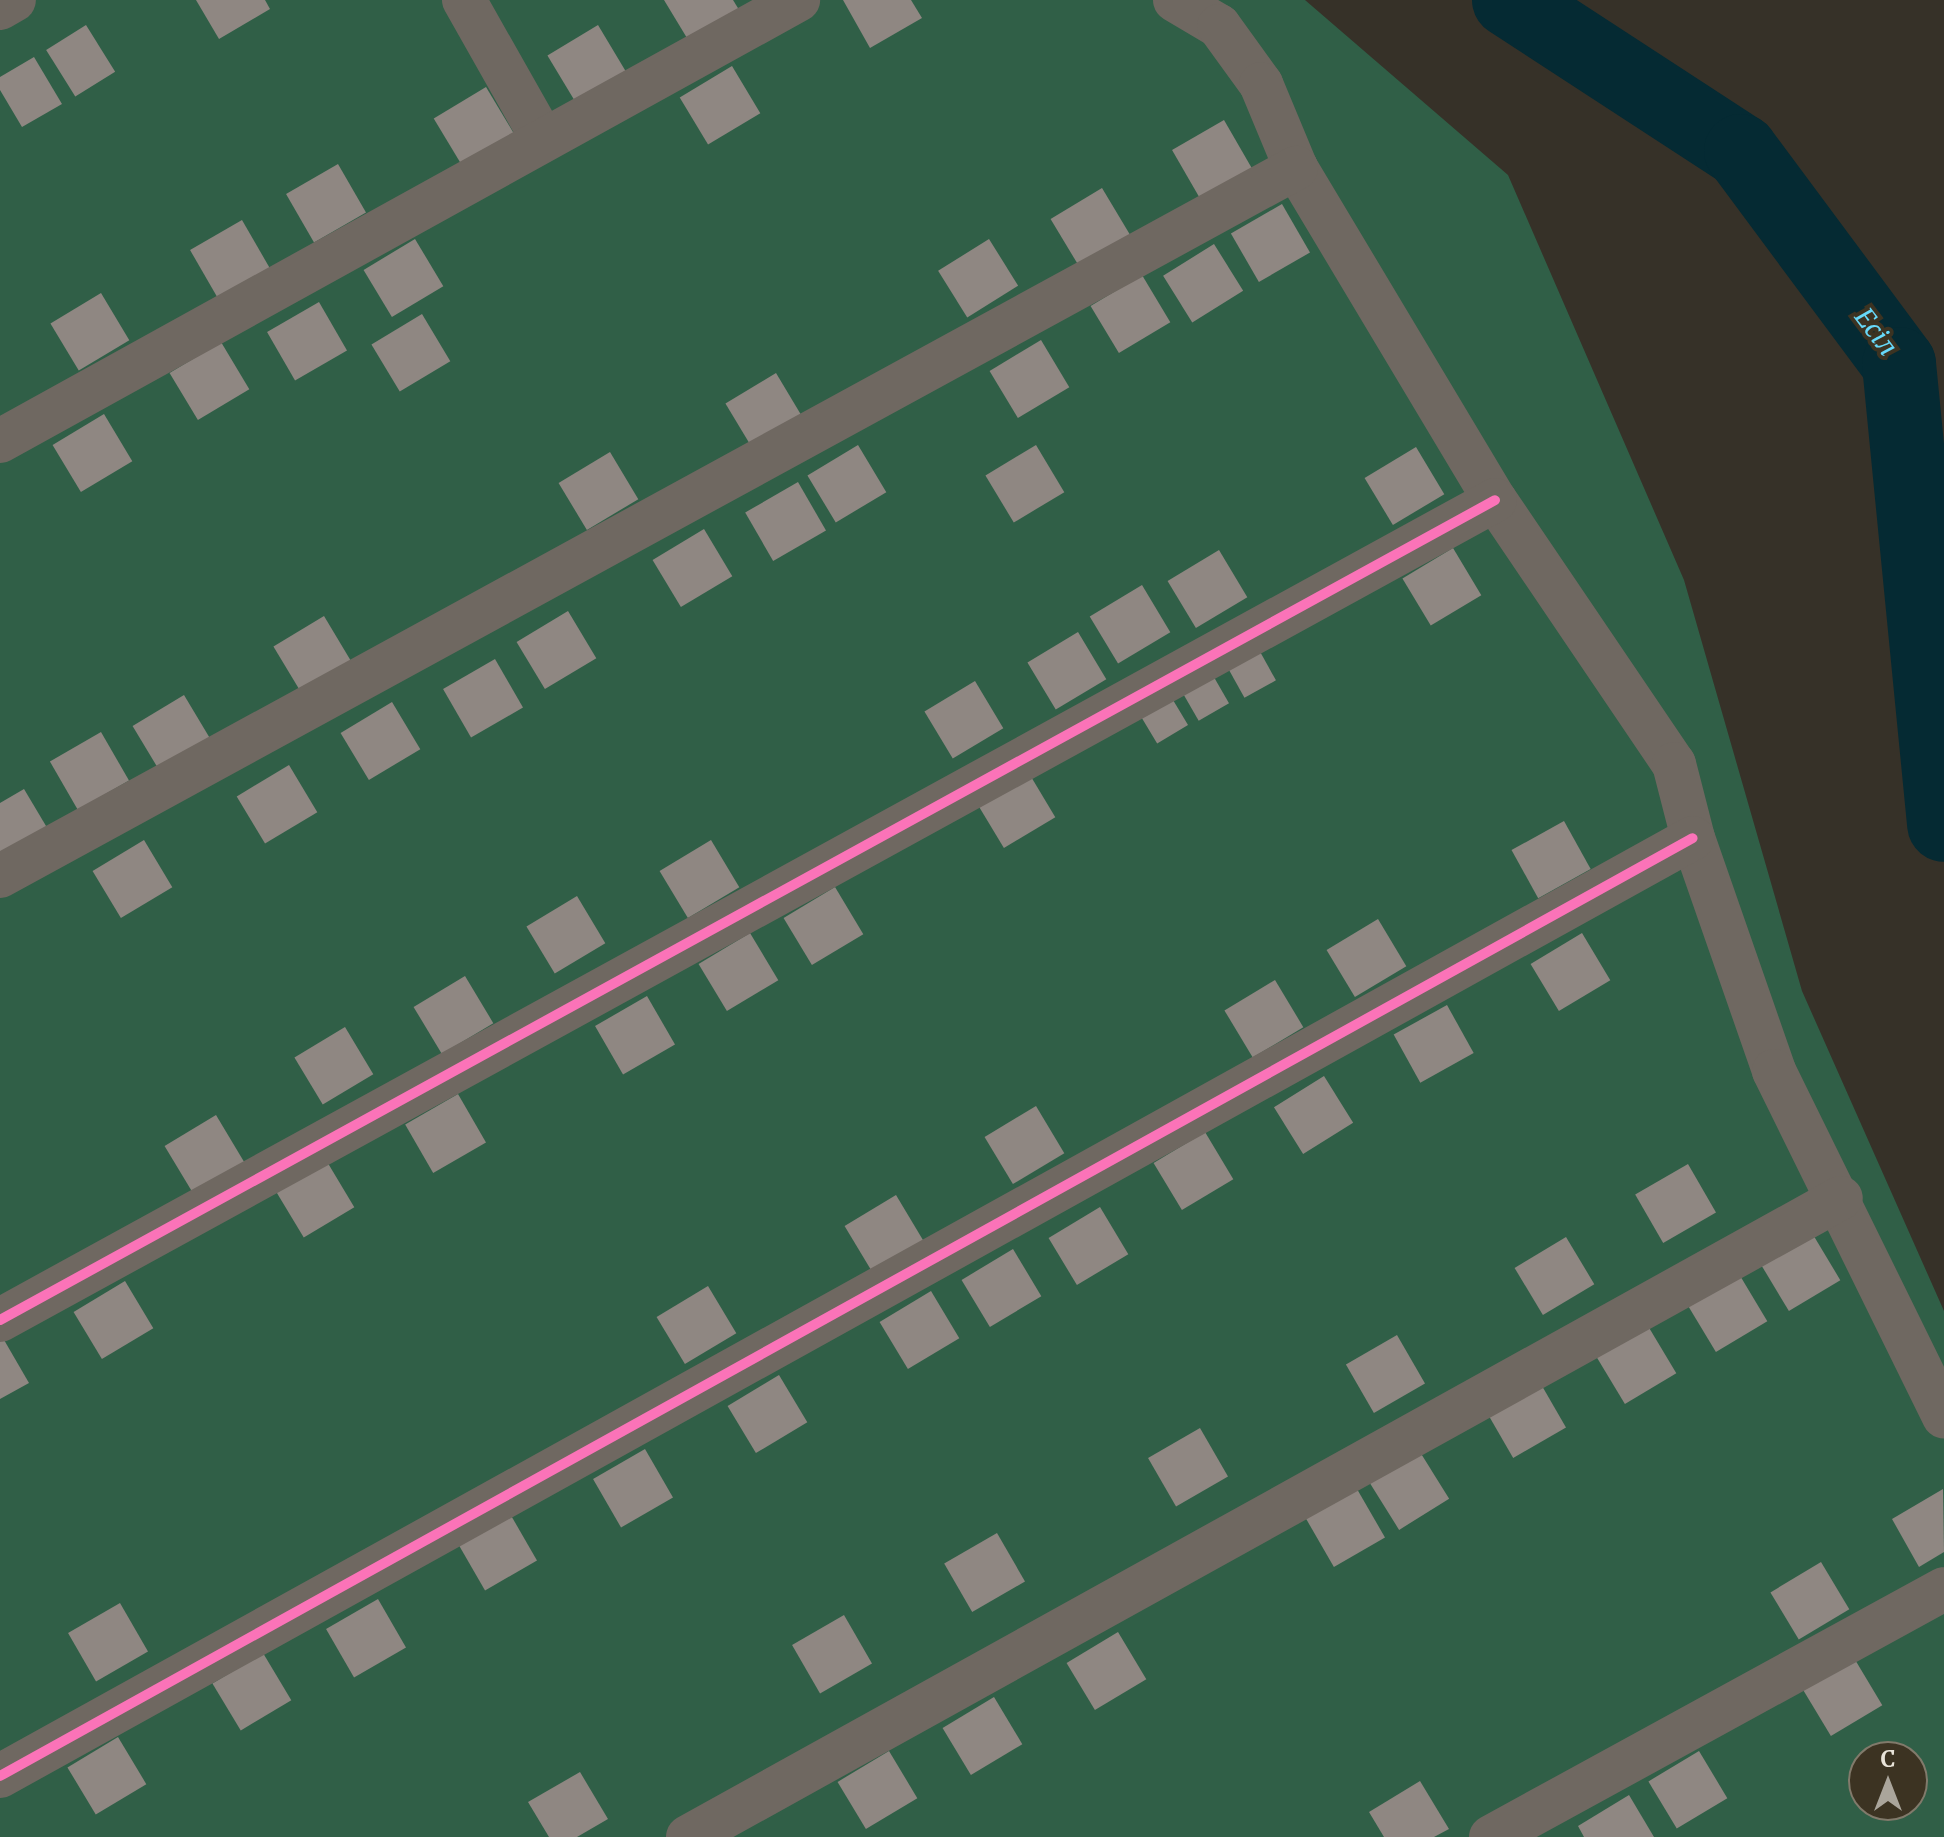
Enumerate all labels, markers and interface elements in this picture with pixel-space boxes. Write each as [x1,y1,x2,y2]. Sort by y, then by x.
water label: Есіл [1848,302,1904,362]
north arrow [1848,1741,1928,1821]
text: С [1881,1745,1895,1773]

